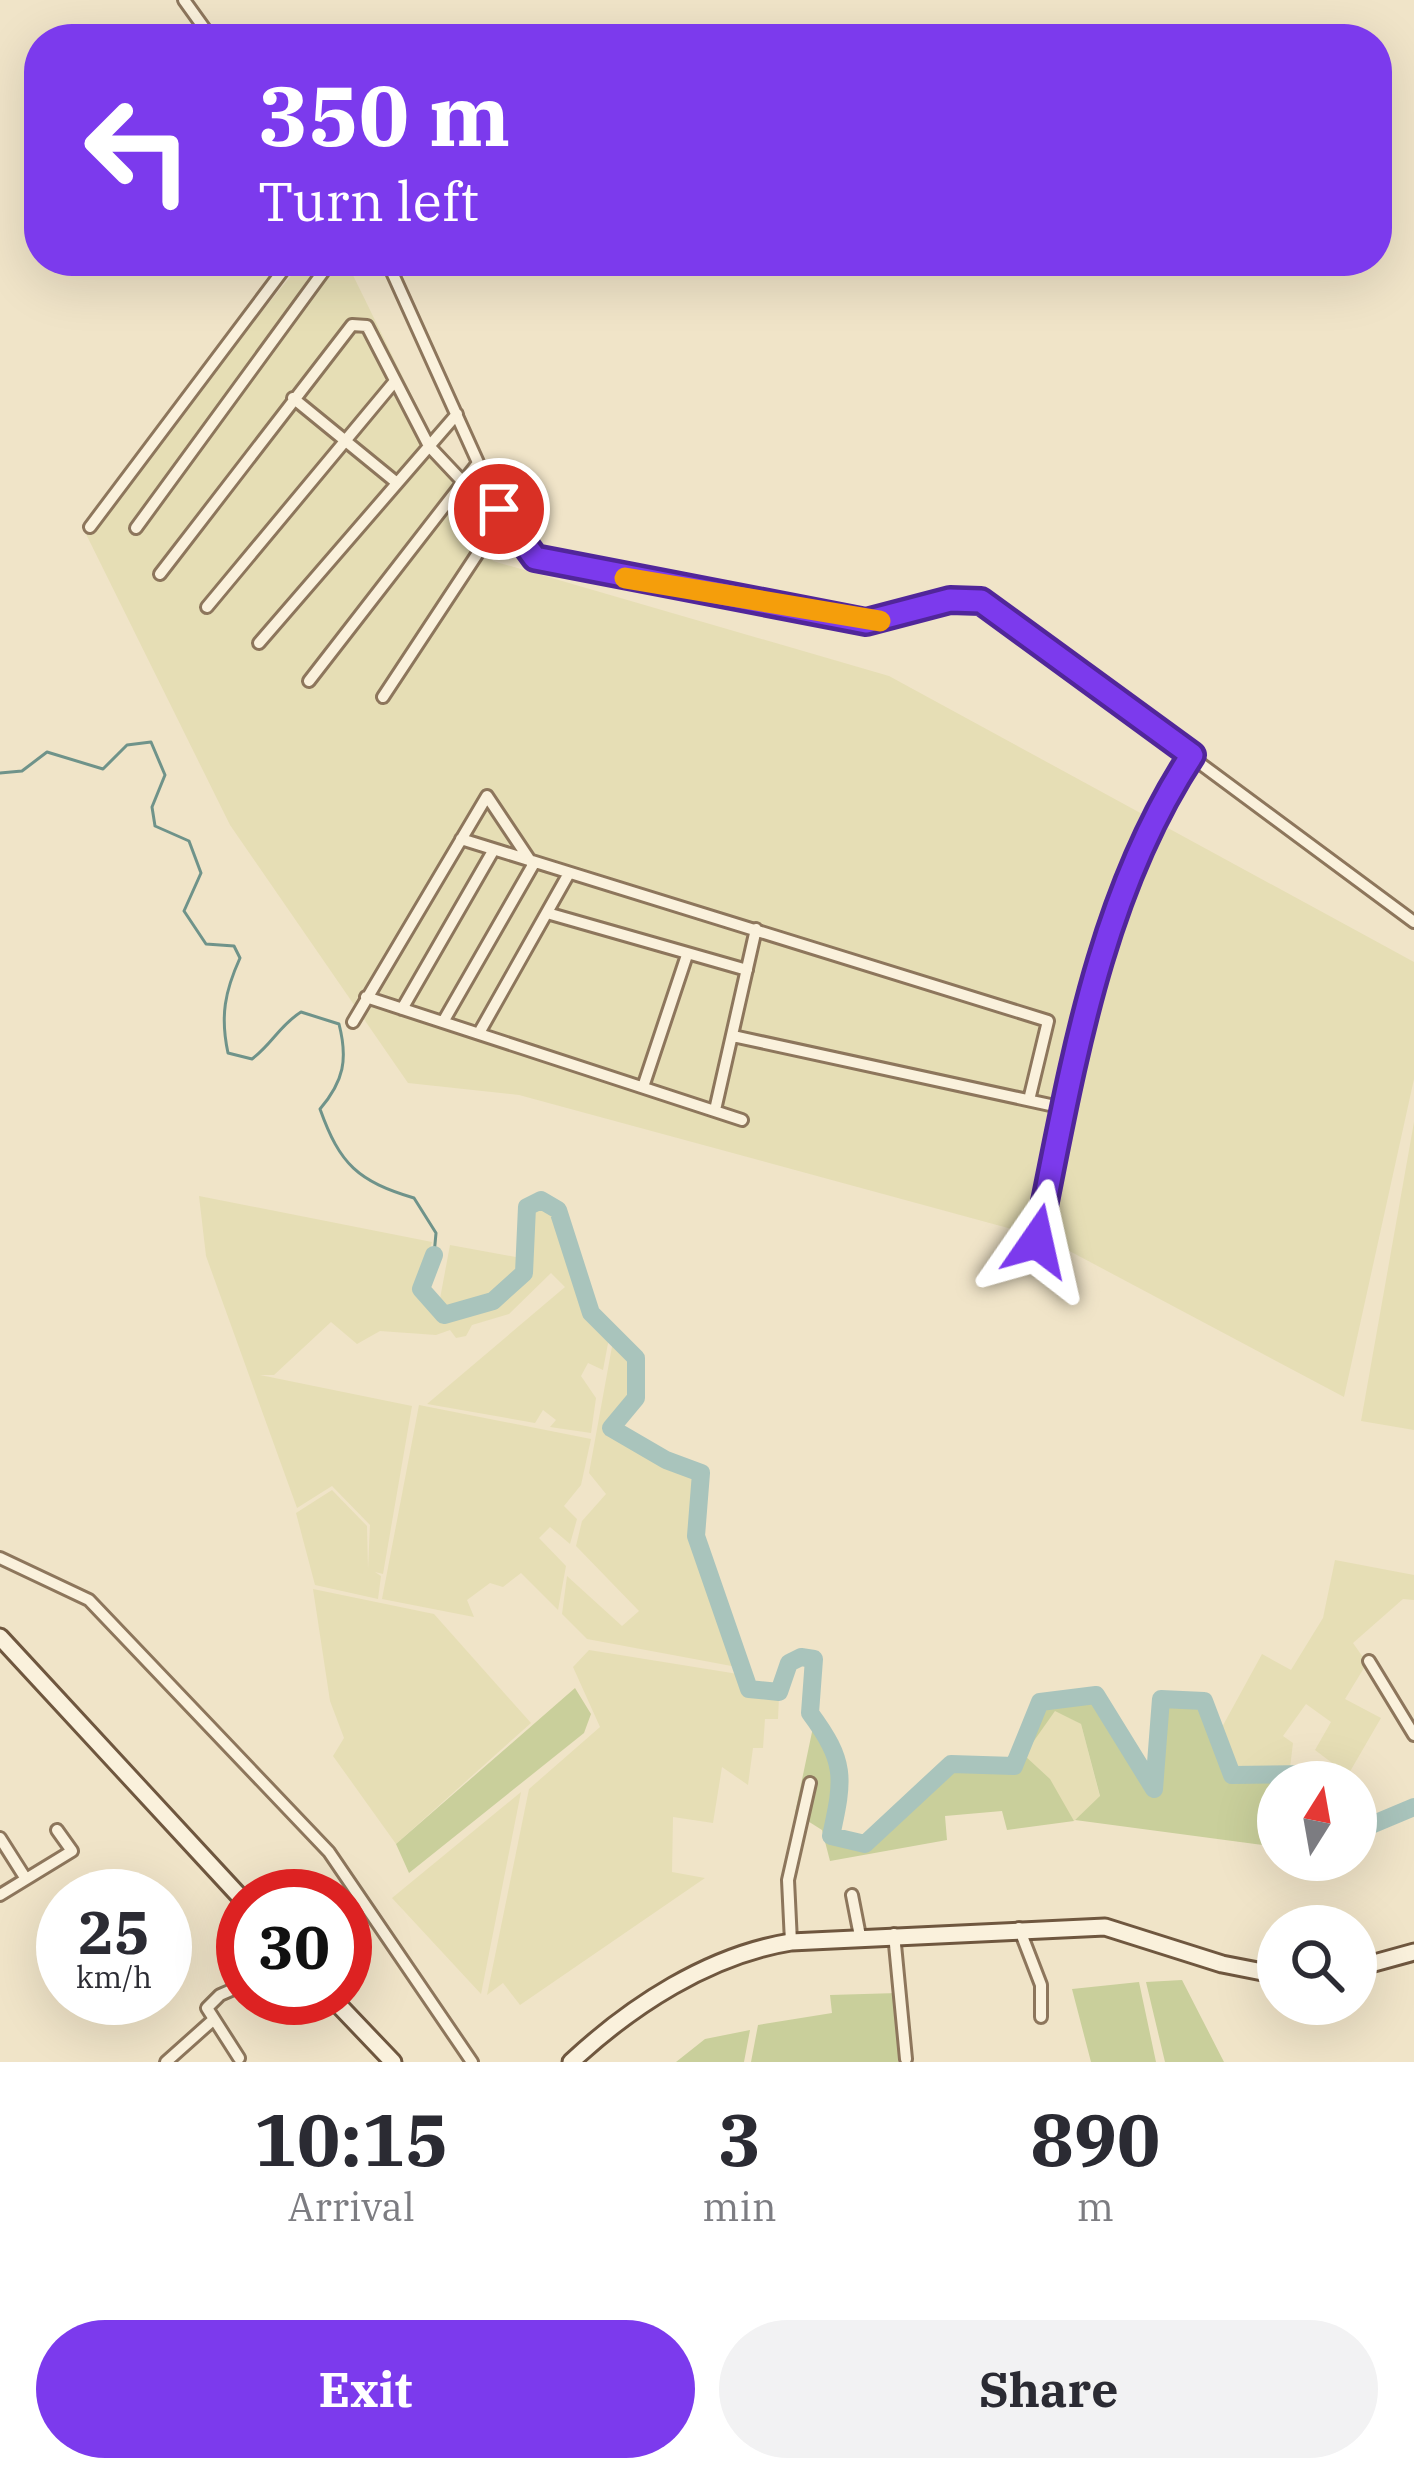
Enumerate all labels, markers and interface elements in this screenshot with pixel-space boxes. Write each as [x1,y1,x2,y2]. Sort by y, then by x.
text: 350 m [258,60,510,169]
icon: left [60,72,216,228]
text: Turn left [258,166,479,236]
pin [448,458,550,560]
icon: arrive [466,476,532,542]
position arrow [974,1178,1100,1304]
north arrow [1257,1761,1377,1881]
map controls [1257,1761,1377,2025]
speed limit sign: 30 [216,1869,372,2025]
text: 25 [78,1892,150,1971]
button: search [1257,1905,1377,2025]
text: km/h [76,1957,152,1996]
text: 10:15 [254,2092,448,2186]
text: 3 [718,2092,761,2186]
text: 890 [1031,2092,1160,2186]
text: Arrival [288,2181,415,2232]
text: min [702,2181,777,2232]
text: m [1077,2181,1114,2232]
button: Exit [36,2320,695,2458]
button: Share [719,2320,1378,2458]

